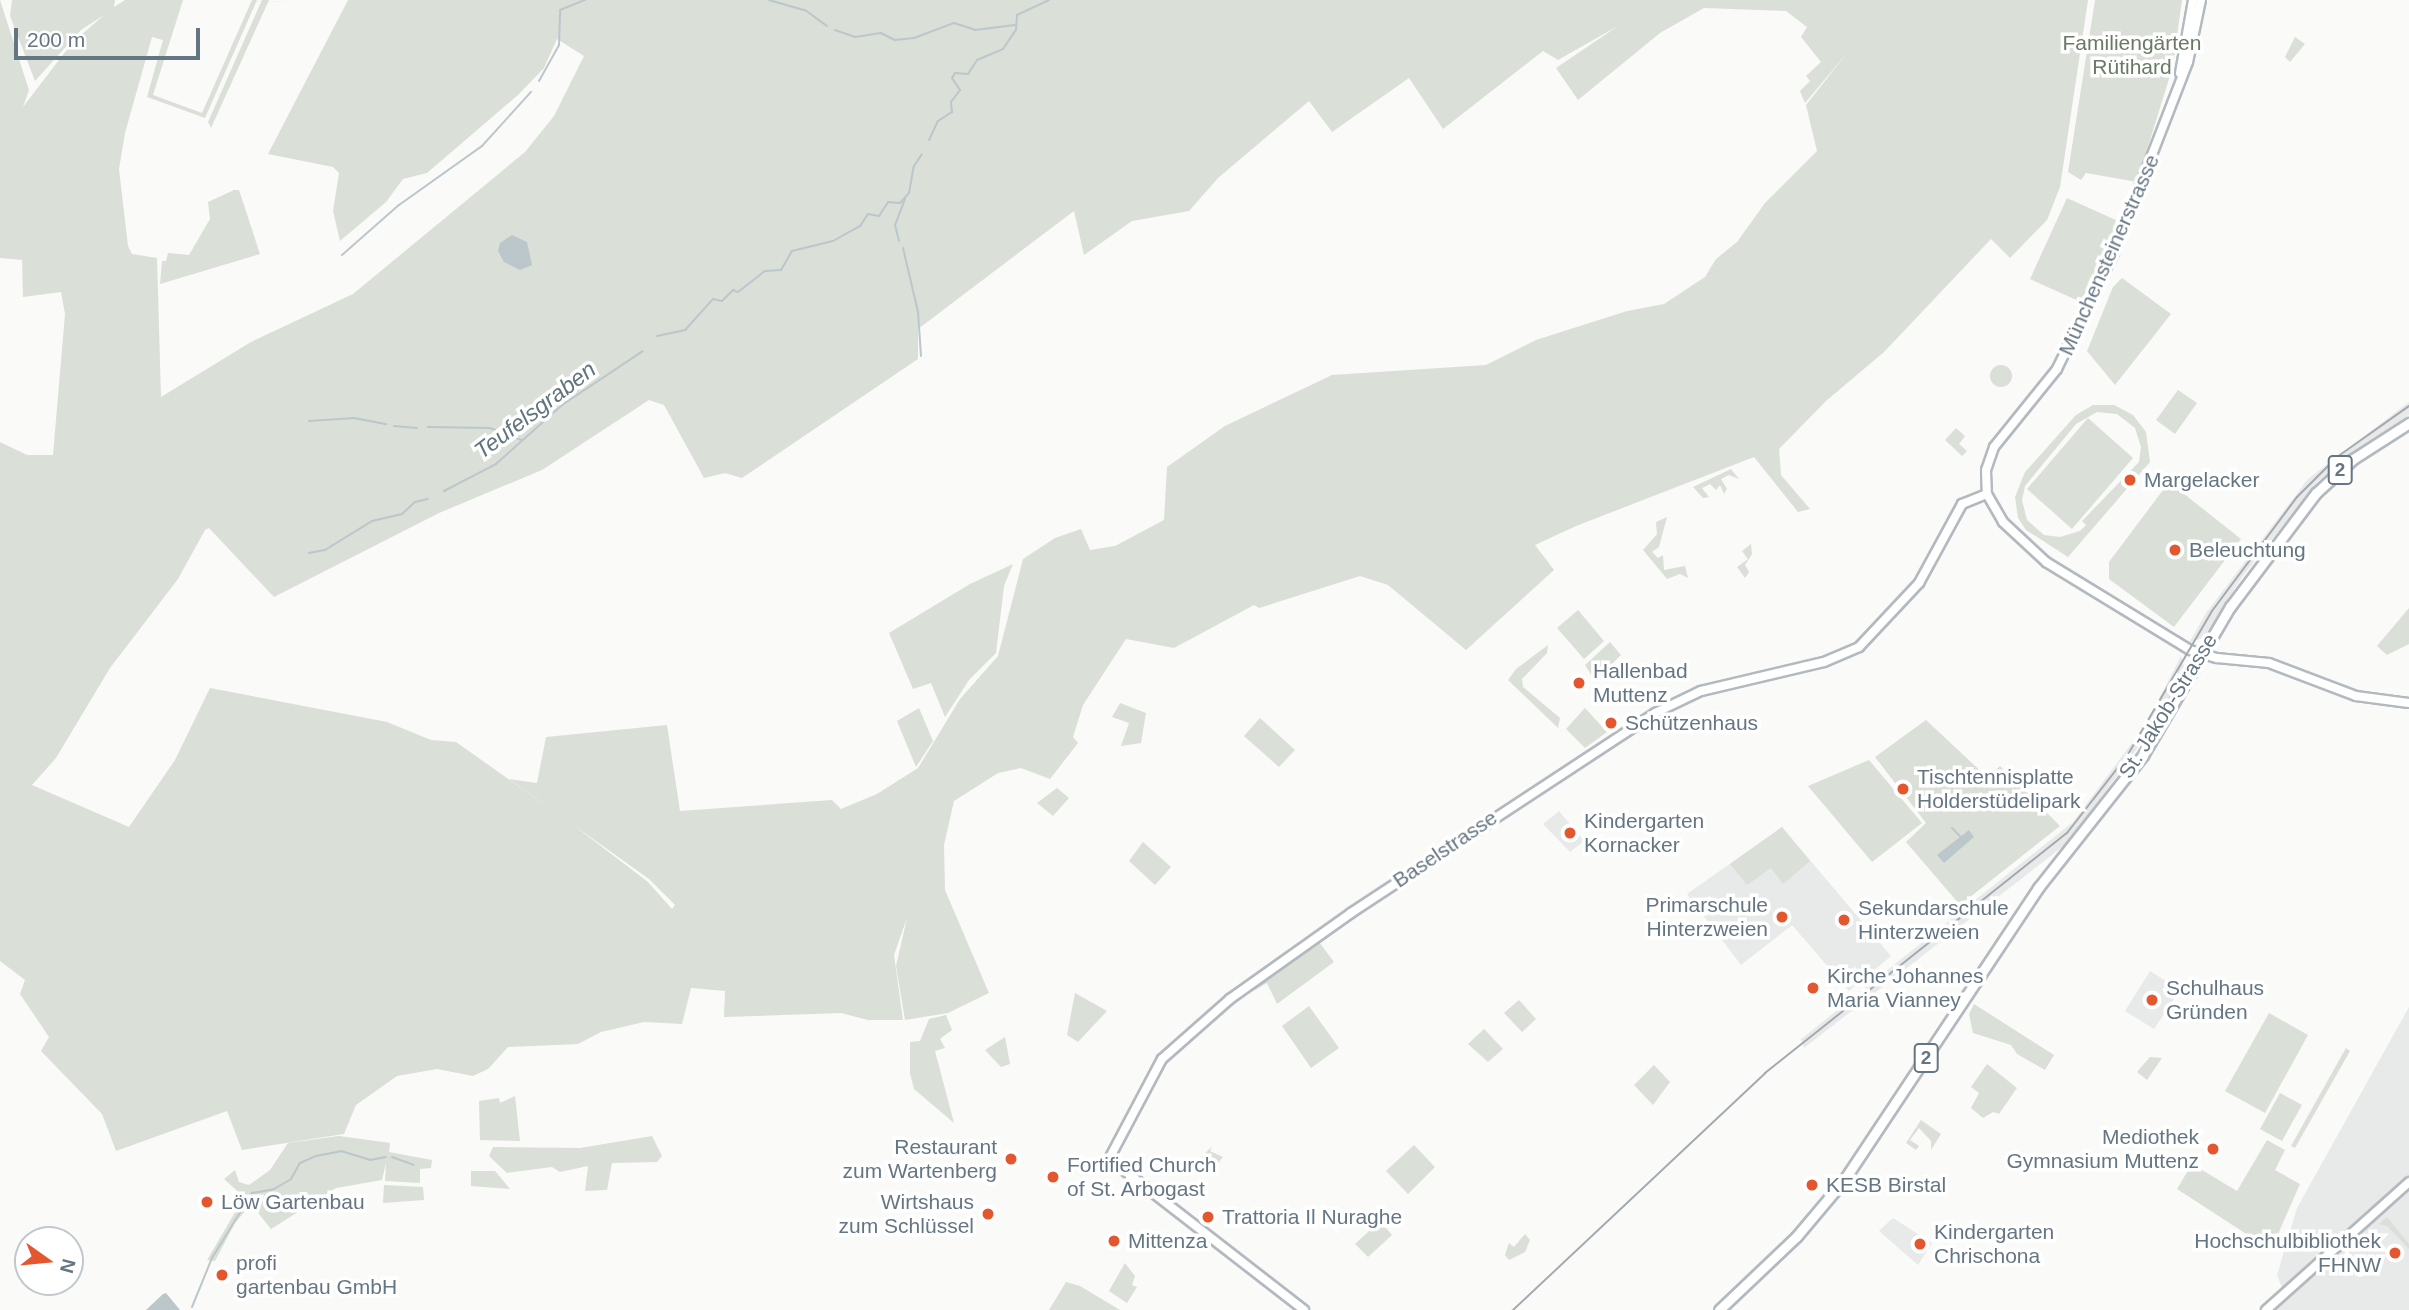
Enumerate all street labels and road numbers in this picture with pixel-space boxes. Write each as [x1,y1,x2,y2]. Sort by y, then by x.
street label: Münchensteinerstrasse [2053,151,2165,359]
road number: 2 [2326,454,2354,485]
street label: St. Jakob-Strasse [2113,629,2223,783]
street label: Baselstrasse [1388,805,1502,893]
road number: 2 [1912,1042,1940,1074]

